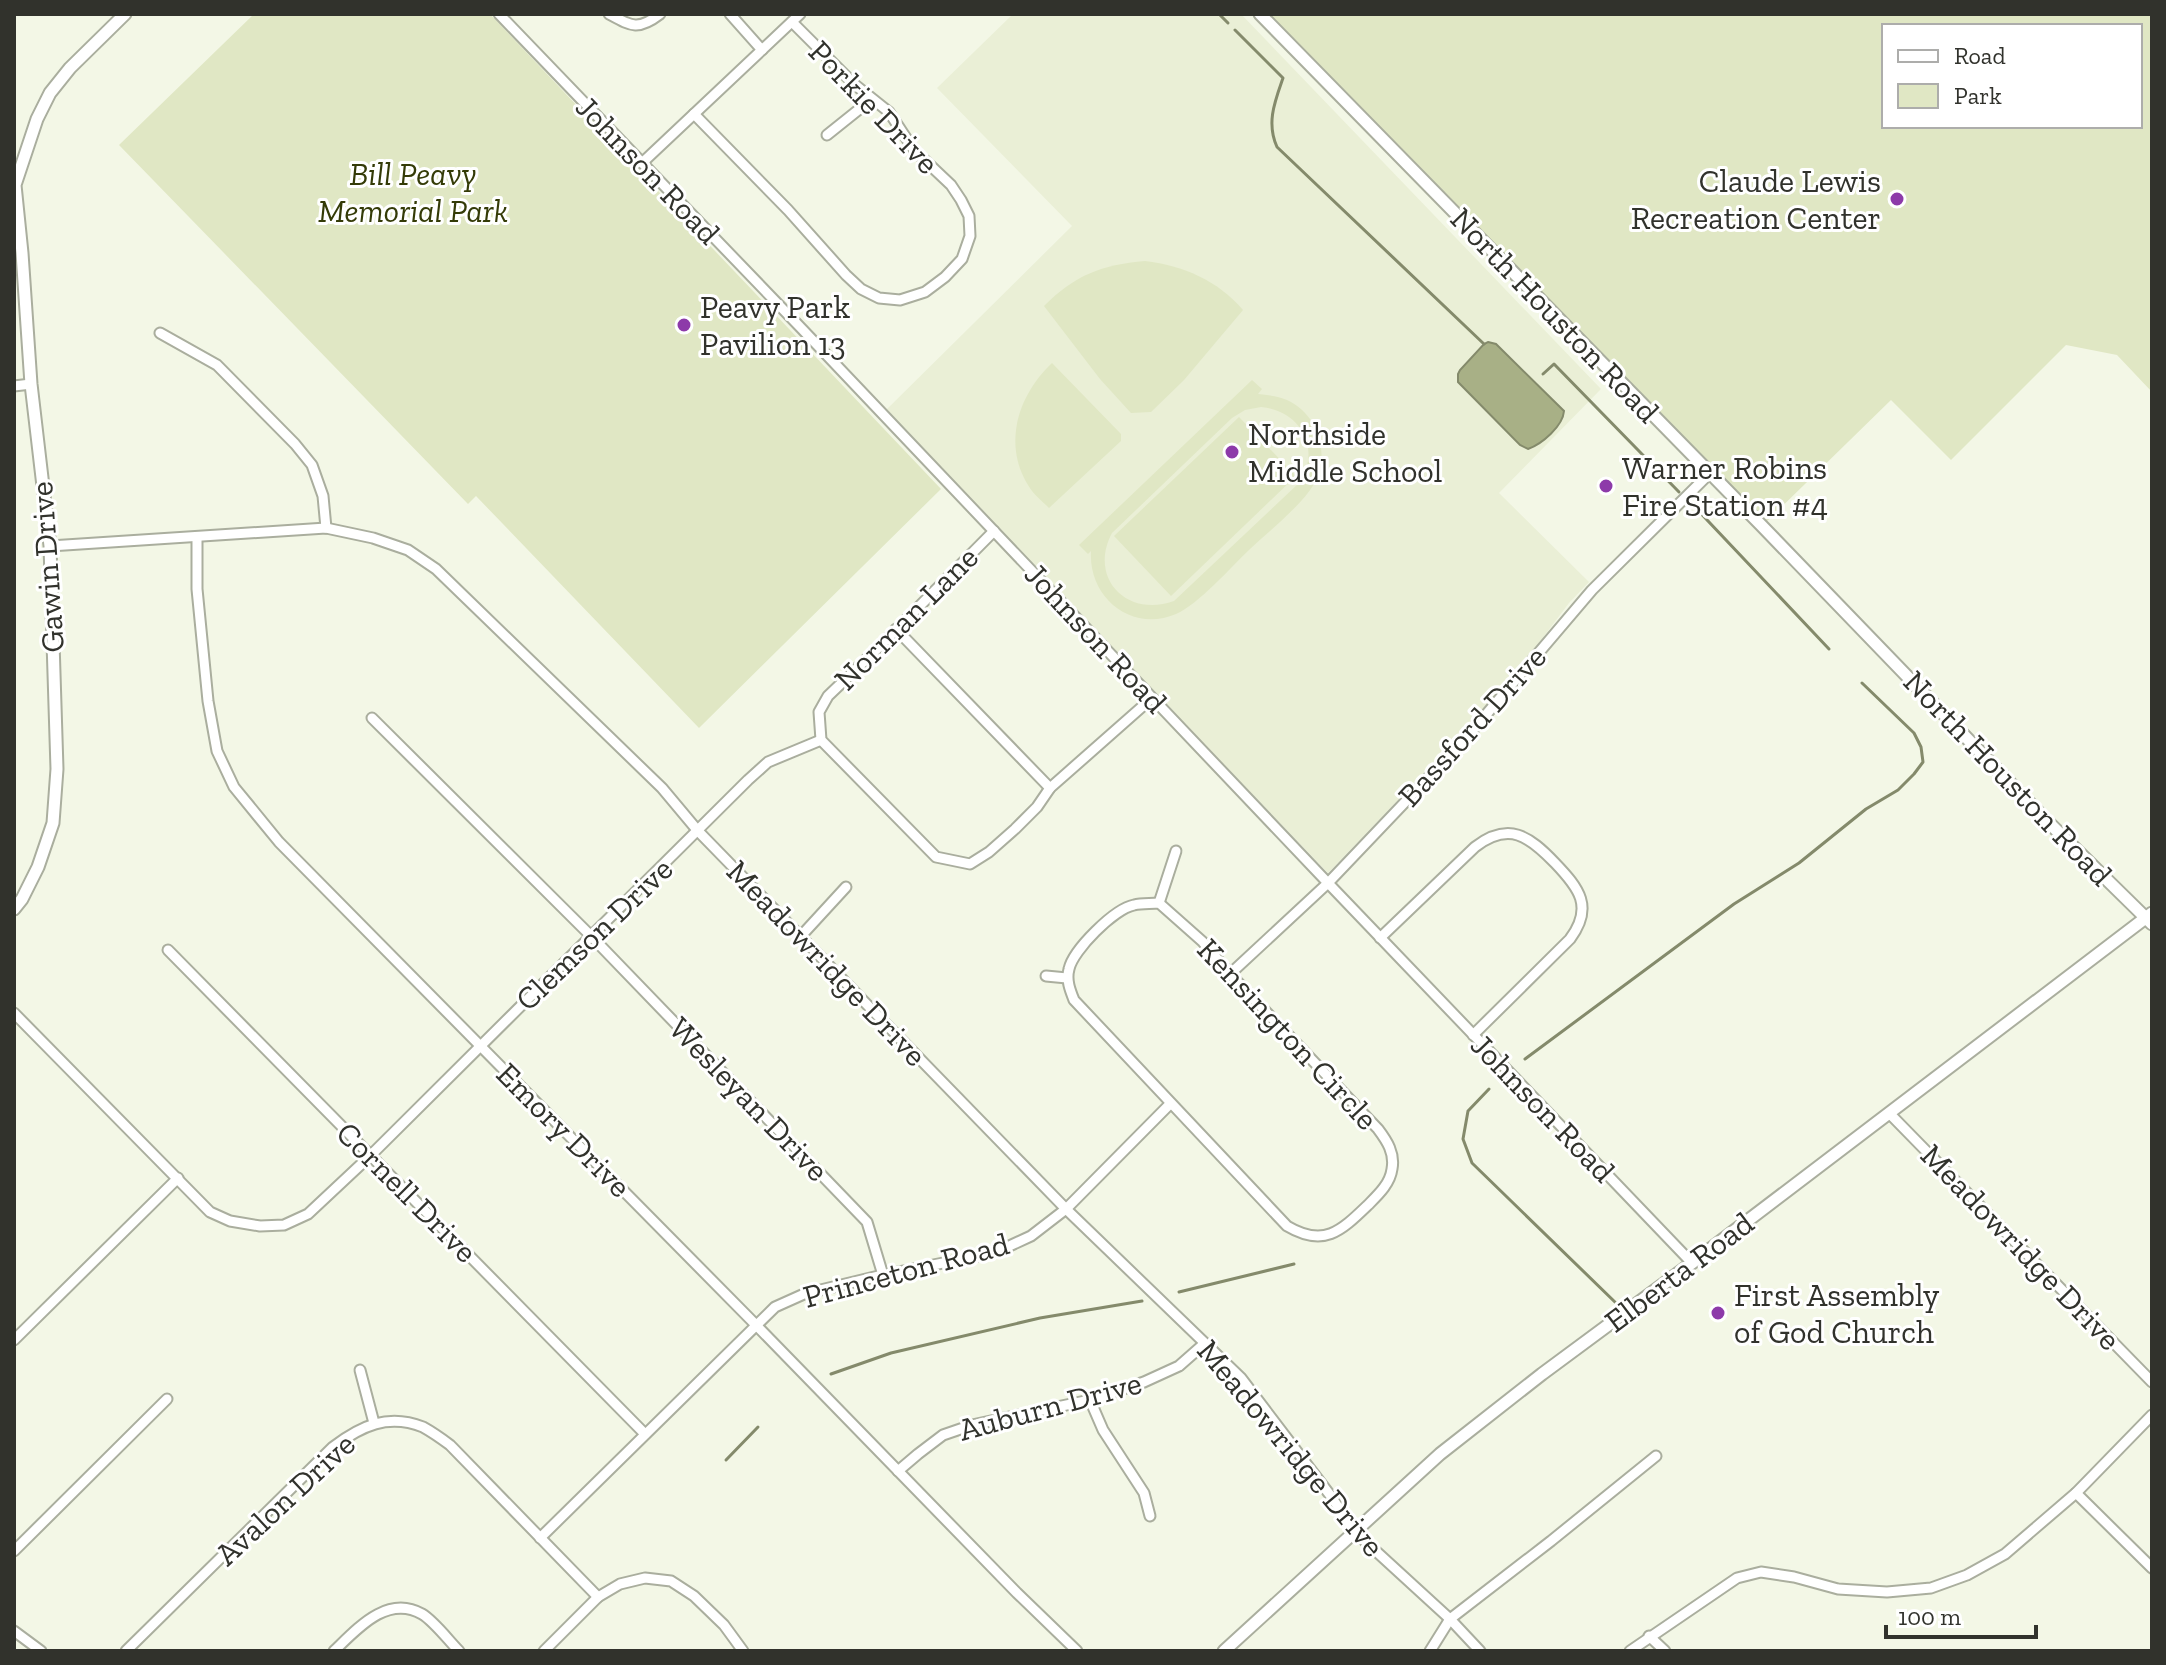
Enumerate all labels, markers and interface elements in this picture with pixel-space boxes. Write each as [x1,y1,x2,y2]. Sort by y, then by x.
legend [1882,24,2142,128]
street label: Porkie Drive [801,32,947,182]
text: Road [1954,41,2006,70]
text: Park [1954,81,2002,110]
street label: Johnson Road [568,88,728,252]
park label: Bill Peavy Memorial Park [318,155,508,230]
place label: Claude Lewis Recreation Center [1631,162,1881,237]
marker: Claude Lewis Recreation Center [1888,190,1906,208]
street label: North Houston Road [1443,200,1668,431]
place label: Peavy Park Pavilion 13 [700,288,851,363]
marker: Peavy Park Pavilion 13 [675,316,693,334]
place label: Northside Middle School [1248,415,1442,490]
marker: Northside Middle School [1223,443,1241,461]
place label: Warner Robins Fire Station #4 [1622,449,1828,524]
marker: Warner Robins Fire Station #4 [1597,477,1615,495]
street label: Gawin Drive [22,480,72,654]
street label: Norman Lane [826,538,986,698]
street label: Johnson Road [1017,555,1175,721]
street label: Bassford Drive [1390,638,1554,814]
street label: North Houston Road [1896,663,2121,894]
street label: Clemson Drive [508,850,680,1018]
street label: Meadowridge Drive [719,852,935,1074]
street label: Kensington Circle [1190,931,1386,1137]
street label: Wesleyan Drive [661,1009,837,1189]
street label: Johnson Road [1463,1026,1623,1190]
street label: Emory Drive [489,1055,639,1205]
street label: Cornell Drive [329,1114,485,1270]
street label: Meadowridge Drive [1913,1136,2129,1358]
street label: Elberta Road [1597,1204,1761,1340]
street label: Princeton Road [799,1224,1014,1316]
place label: First Assembly of God Church [1734,1276,1940,1351]
marker: First Assembly of God Church [1709,1304,1727,1322]
street label: Meadowridge Drive [1189,1332,1393,1564]
street label: Auburn Drive [954,1363,1146,1449]
street label: Avalon Drive [207,1425,363,1573]
scale bar [1886,1589,2036,1639]
text: 100 m [1898,1602,1961,1631]

